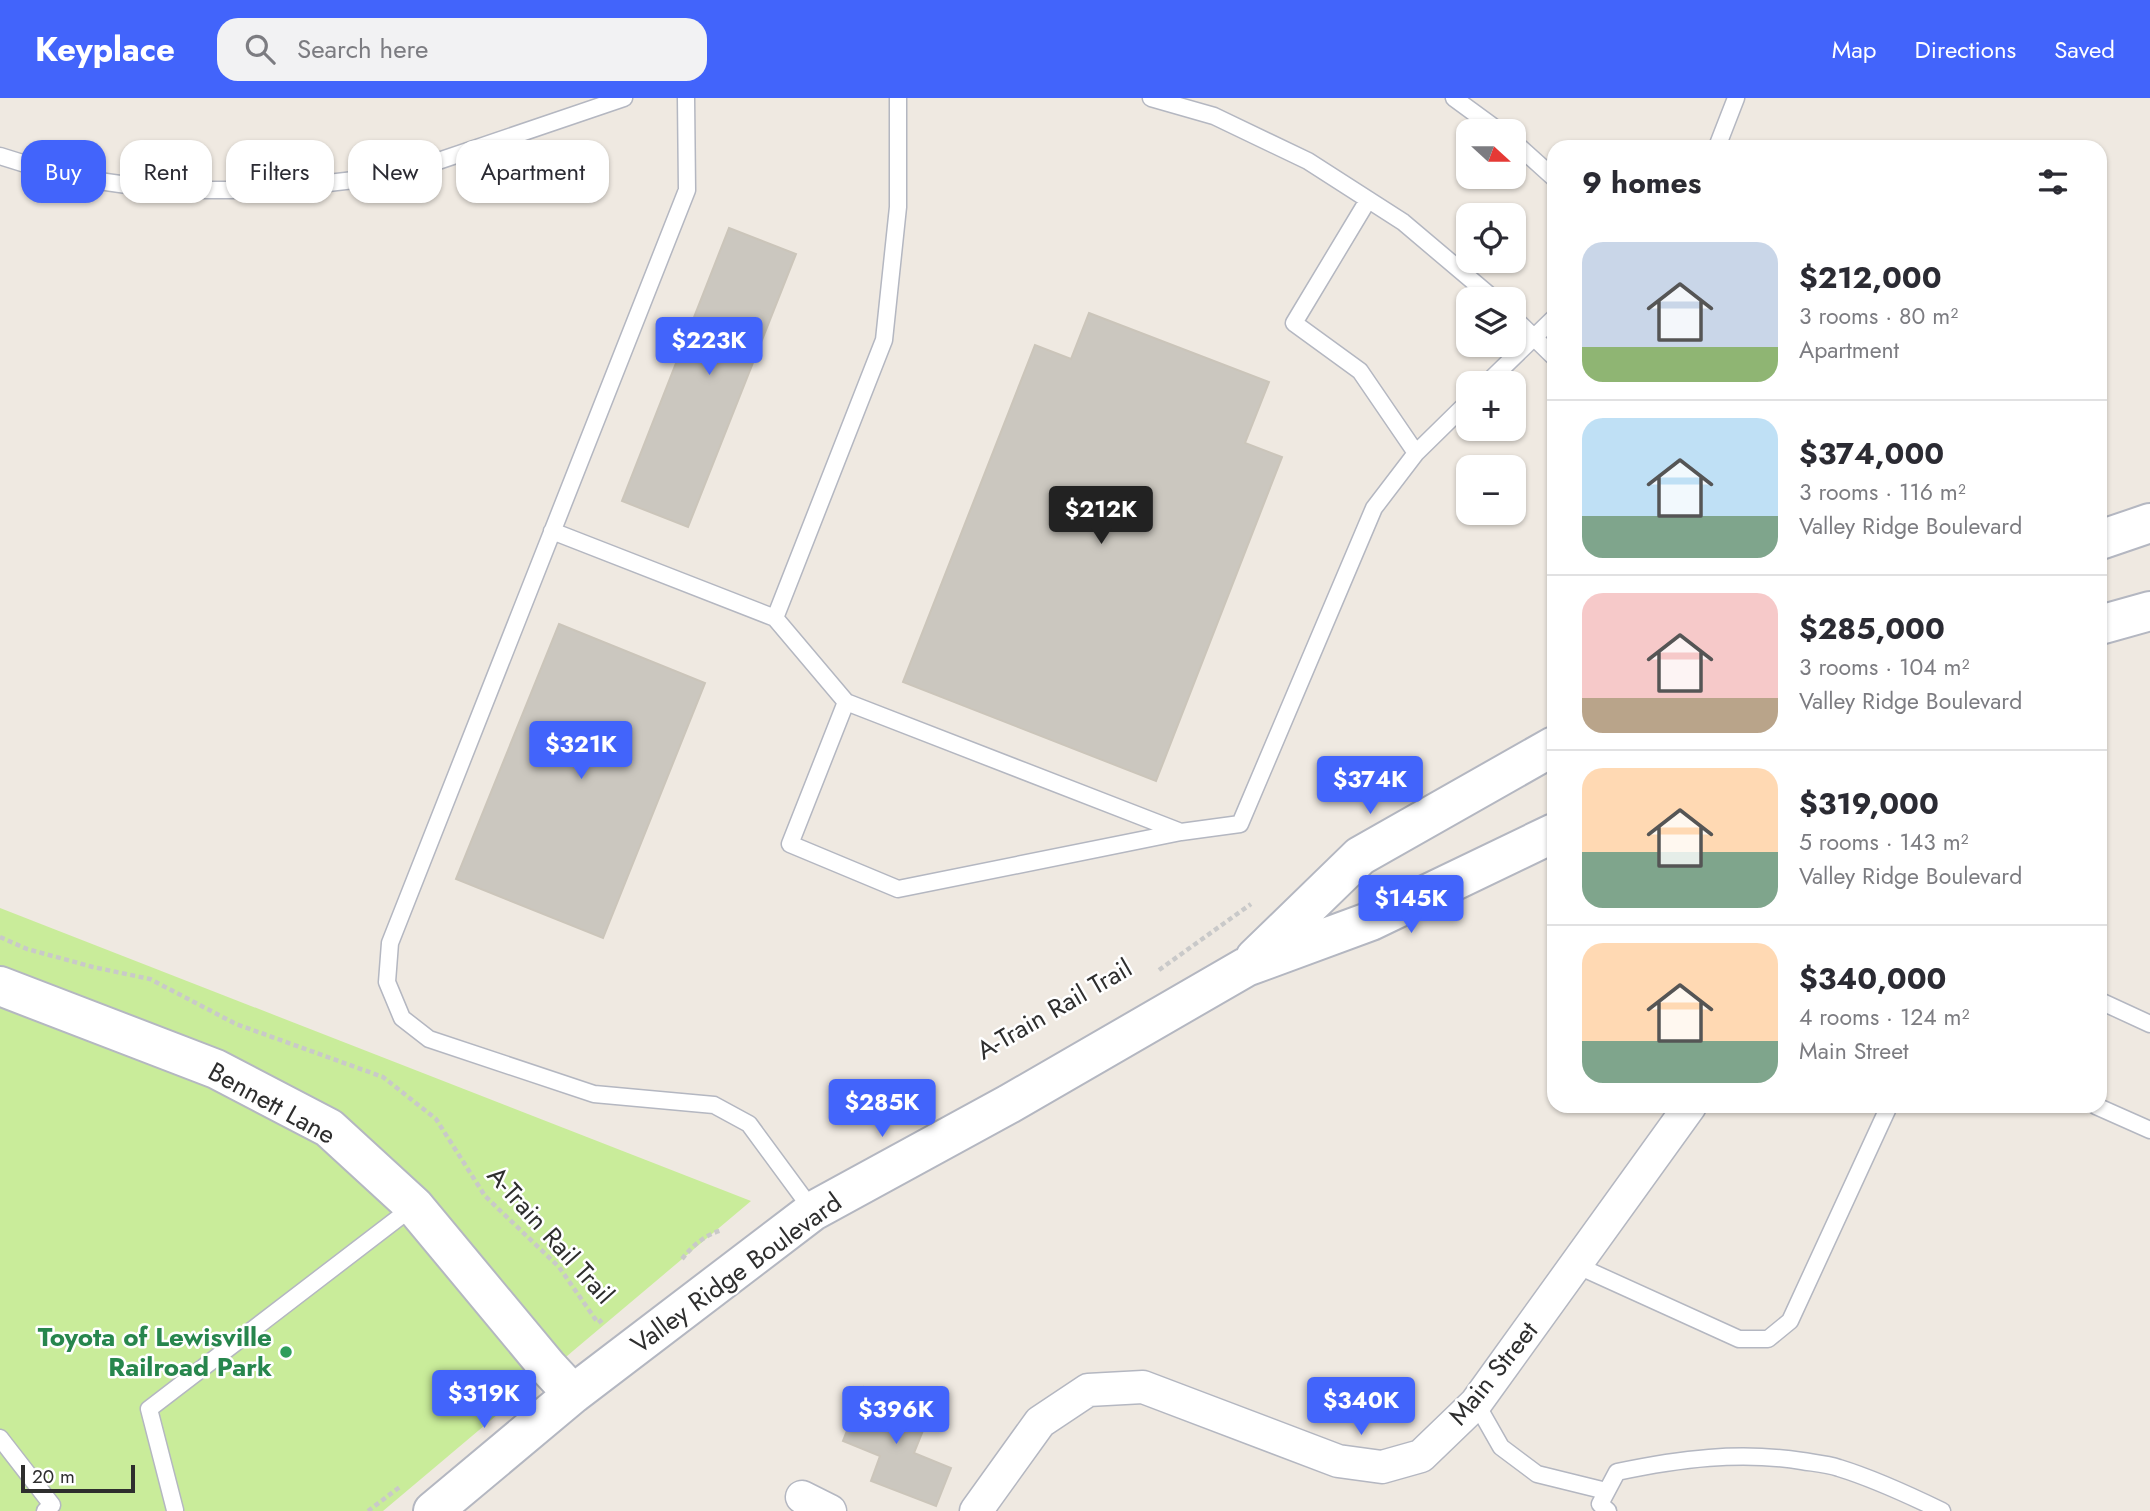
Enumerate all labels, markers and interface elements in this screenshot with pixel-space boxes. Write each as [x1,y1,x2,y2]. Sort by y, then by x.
search box [217,18,707,81]
text: Keyplace [35,26,175,73]
icon: search [241,30,279,68]
text: Search here [297,30,428,68]
text: Map [1832,32,1877,67]
text: Directions [1915,32,2016,67]
text: Saved [2054,32,2115,67]
north arrow [1456,119,1526,189]
map controls [1456,119,1526,525]
chip: Buy [21,140,106,203]
chip: Rent [120,140,212,203]
chip: Filters [226,140,334,203]
chip: New [348,140,442,203]
chip: Apartment [456,140,609,203]
text: 9 homes [1582,161,1701,204]
icon: filters [2034,163,2072,201]
button: locate [1456,203,1526,273]
text: $212,000 [1799,256,1942,299]
icon: home [1638,270,1722,354]
button: layers [1456,287,1526,357]
text: 3 rooms · 80 m² [1799,299,1958,333]
pin: $223K [660,317,758,377]
text: $223K [672,323,746,357]
text: Apartment [1799,333,1899,367]
button: + [1456,371,1526,441]
text: $374,000 [1799,432,1944,475]
icon: home [1638,446,1722,530]
button: − [1456,455,1526,525]
text: 3 rooms · 116 m² [1799,475,1966,509]
pin: $212K [1052,486,1150,546]
text: $212K [1065,492,1137,526]
text: Valley Ridge Boulevard [1799,509,2022,543]
text: $285,000 [1799,607,1945,650]
icon: home [1638,621,1722,705]
text: 3 rooms · 104 m² [1799,650,1969,684]
text: Valley Ridge Boulevard [1799,684,2022,718]
pin: $321K [532,722,630,781]
text: $321K [545,727,617,761]
pin: $374K [1321,756,1419,816]
text: $374K [1333,762,1407,796]
text: $319,000 [1799,782,1939,825]
icon: home [1638,796,1722,880]
text: 5 rooms · 143 m² [1799,825,1969,859]
text: Valley Ridge Boulevard [1799,859,2022,893]
pin: $145K [1362,876,1460,935]
text: $145K [1375,881,1447,915]
street label: A-Train Rail Trail [969,949,1139,1069]
text: $340,000 [1799,957,1946,1000]
icon: home [1638,971,1722,1055]
text: 4 rooms · 124 m² [1799,1000,1970,1034]
text: Main Street [1799,1034,1909,1068]
street label: Bennett Lane [202,1052,342,1154]
pin: $285K [833,1080,931,1139]
text: $285K [845,1085,919,1119]
street label: A-Train Rail Trail [479,1158,623,1312]
street label: Valley Ridge Boulevard [623,1183,849,1363]
street label: Main Street [1439,1312,1547,1433]
place label: Toyota of Lewisville Railroad Park [38,1318,272,1386]
marker: Toyota of Lewisville Railroad Park [278,1344,294,1360]
pin: $319K [435,1370,533,1430]
text: $319K [448,1376,520,1410]
pin: $340K [1312,1378,1410,1437]
text: $340K [1323,1383,1399,1417]
pin: $396K [847,1386,945,1446]
text: $396K [858,1392,934,1426]
scale bar [21,1462,135,1494]
text: 20 m [32,1463,75,1490]

